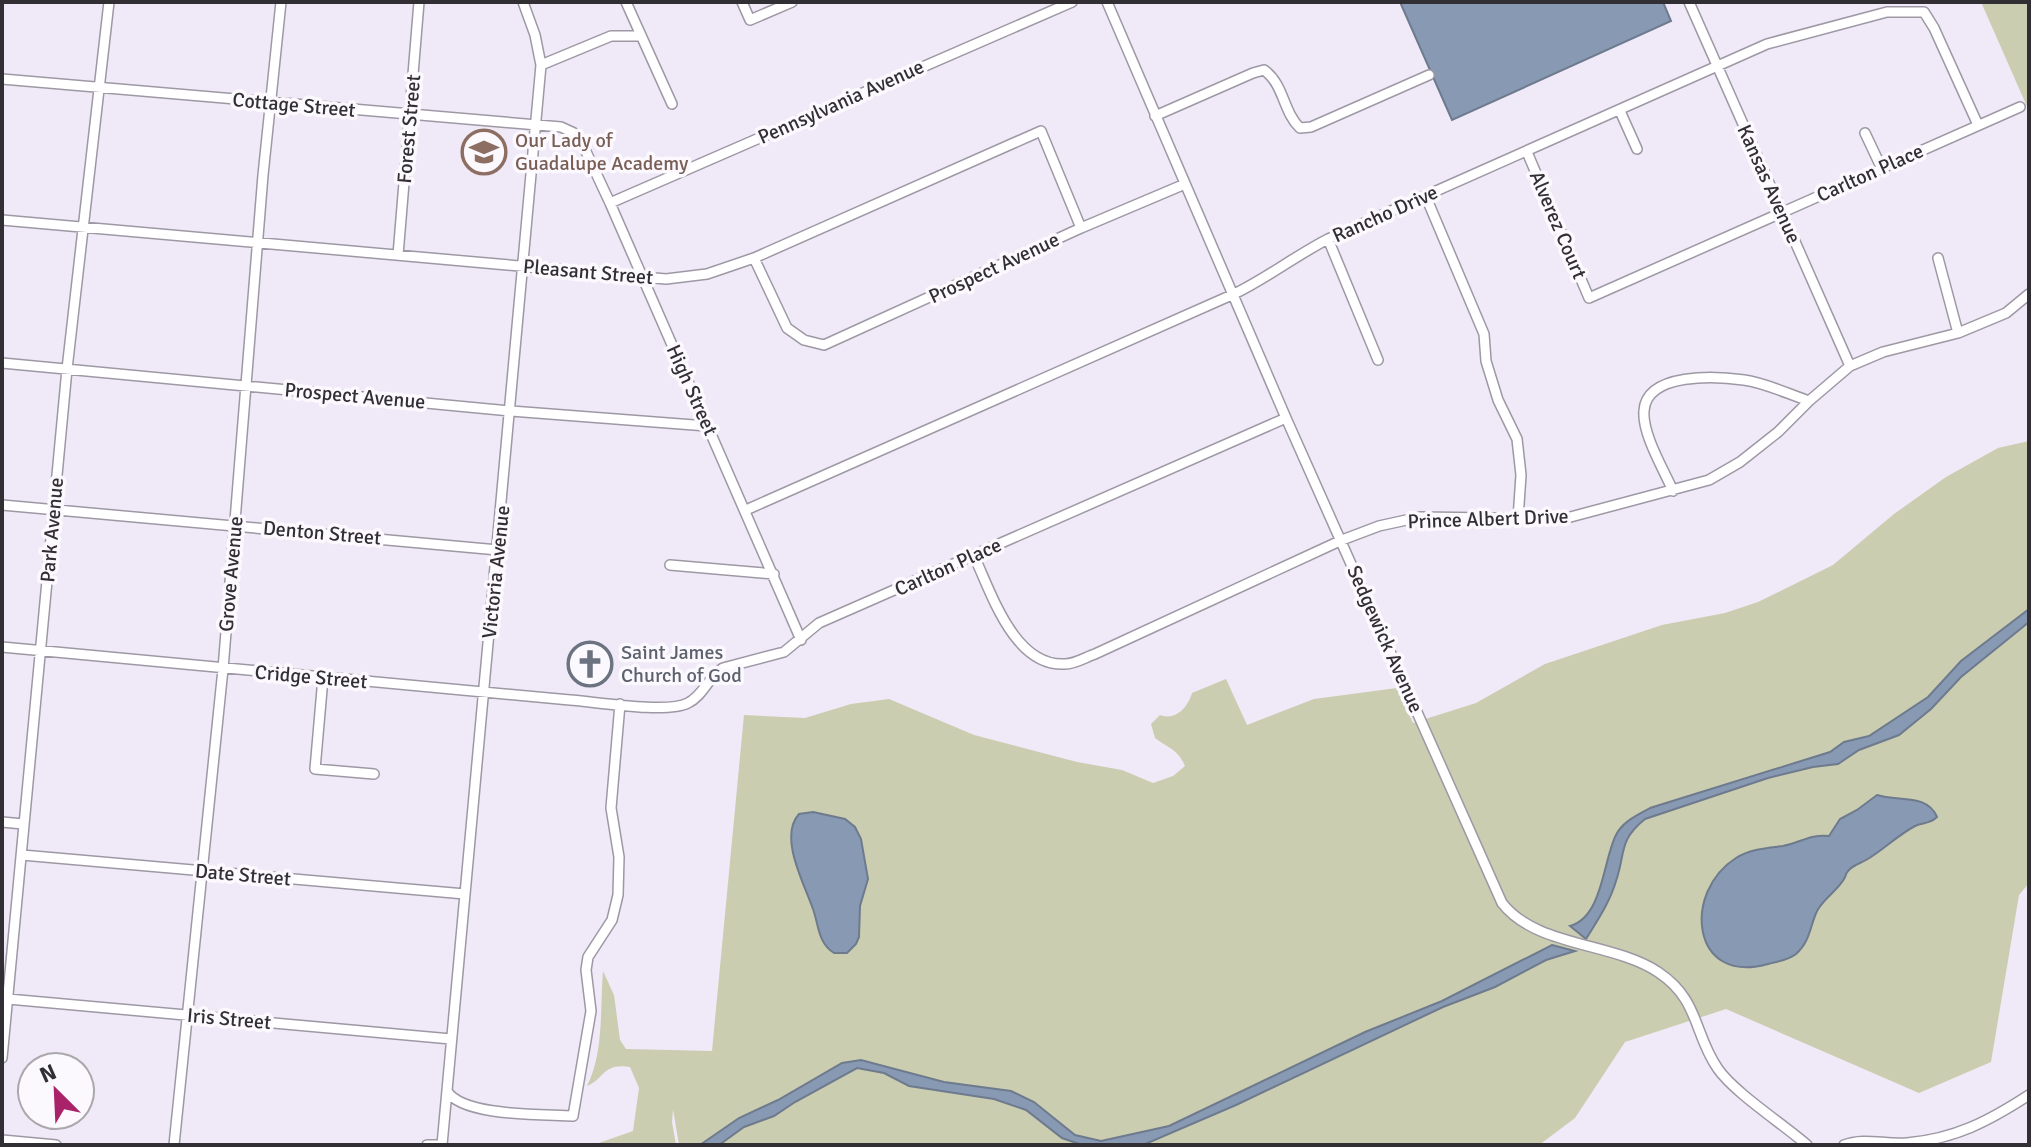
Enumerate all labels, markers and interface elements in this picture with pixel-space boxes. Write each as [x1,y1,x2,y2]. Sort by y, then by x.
street label: Pennsylvania Avenue [754,54,928,150]
street label: Forest Street [392,73,426,185]
street label: Cottage Street [231,87,357,123]
street label: Kansas Avenue [1732,121,1806,247]
school or university icon: Our Lady of Guadalupe Academy [460,128,508,176]
place label: Our Lady of Guadalupe Academy [515,128,689,176]
street label: Carlton Place [1813,138,1927,208]
street label: Alverez Court [1524,167,1592,283]
street label: Rancho Drive [1328,180,1442,248]
street label: Prospect Avenue [925,227,1063,309]
street label: Pleasant Street [522,254,654,290]
street label: High Street [661,341,723,439]
street label: Prospect Avenue [284,377,426,415]
street label: Park Avenue [35,476,69,584]
street label: Victoria Avenue [477,504,515,640]
street label: Prince Albert Drive [1407,504,1569,534]
street label: Grove Avenue [213,515,249,633]
street label: Denton Street [262,515,382,551]
street label: Carlton Place [891,532,1005,602]
street label: Sedgewick Avenue [1341,561,1429,717]
church icon: Saint James Church of God [566,640,614,688]
place label: Saint James Church of God [621,640,742,688]
street label: Cridge Street [254,660,368,694]
street label: Date Street [194,858,292,892]
street label: Iris Street [186,1003,272,1035]
north arrow [16,1051,96,1131]
text: N [36,1058,61,1089]

